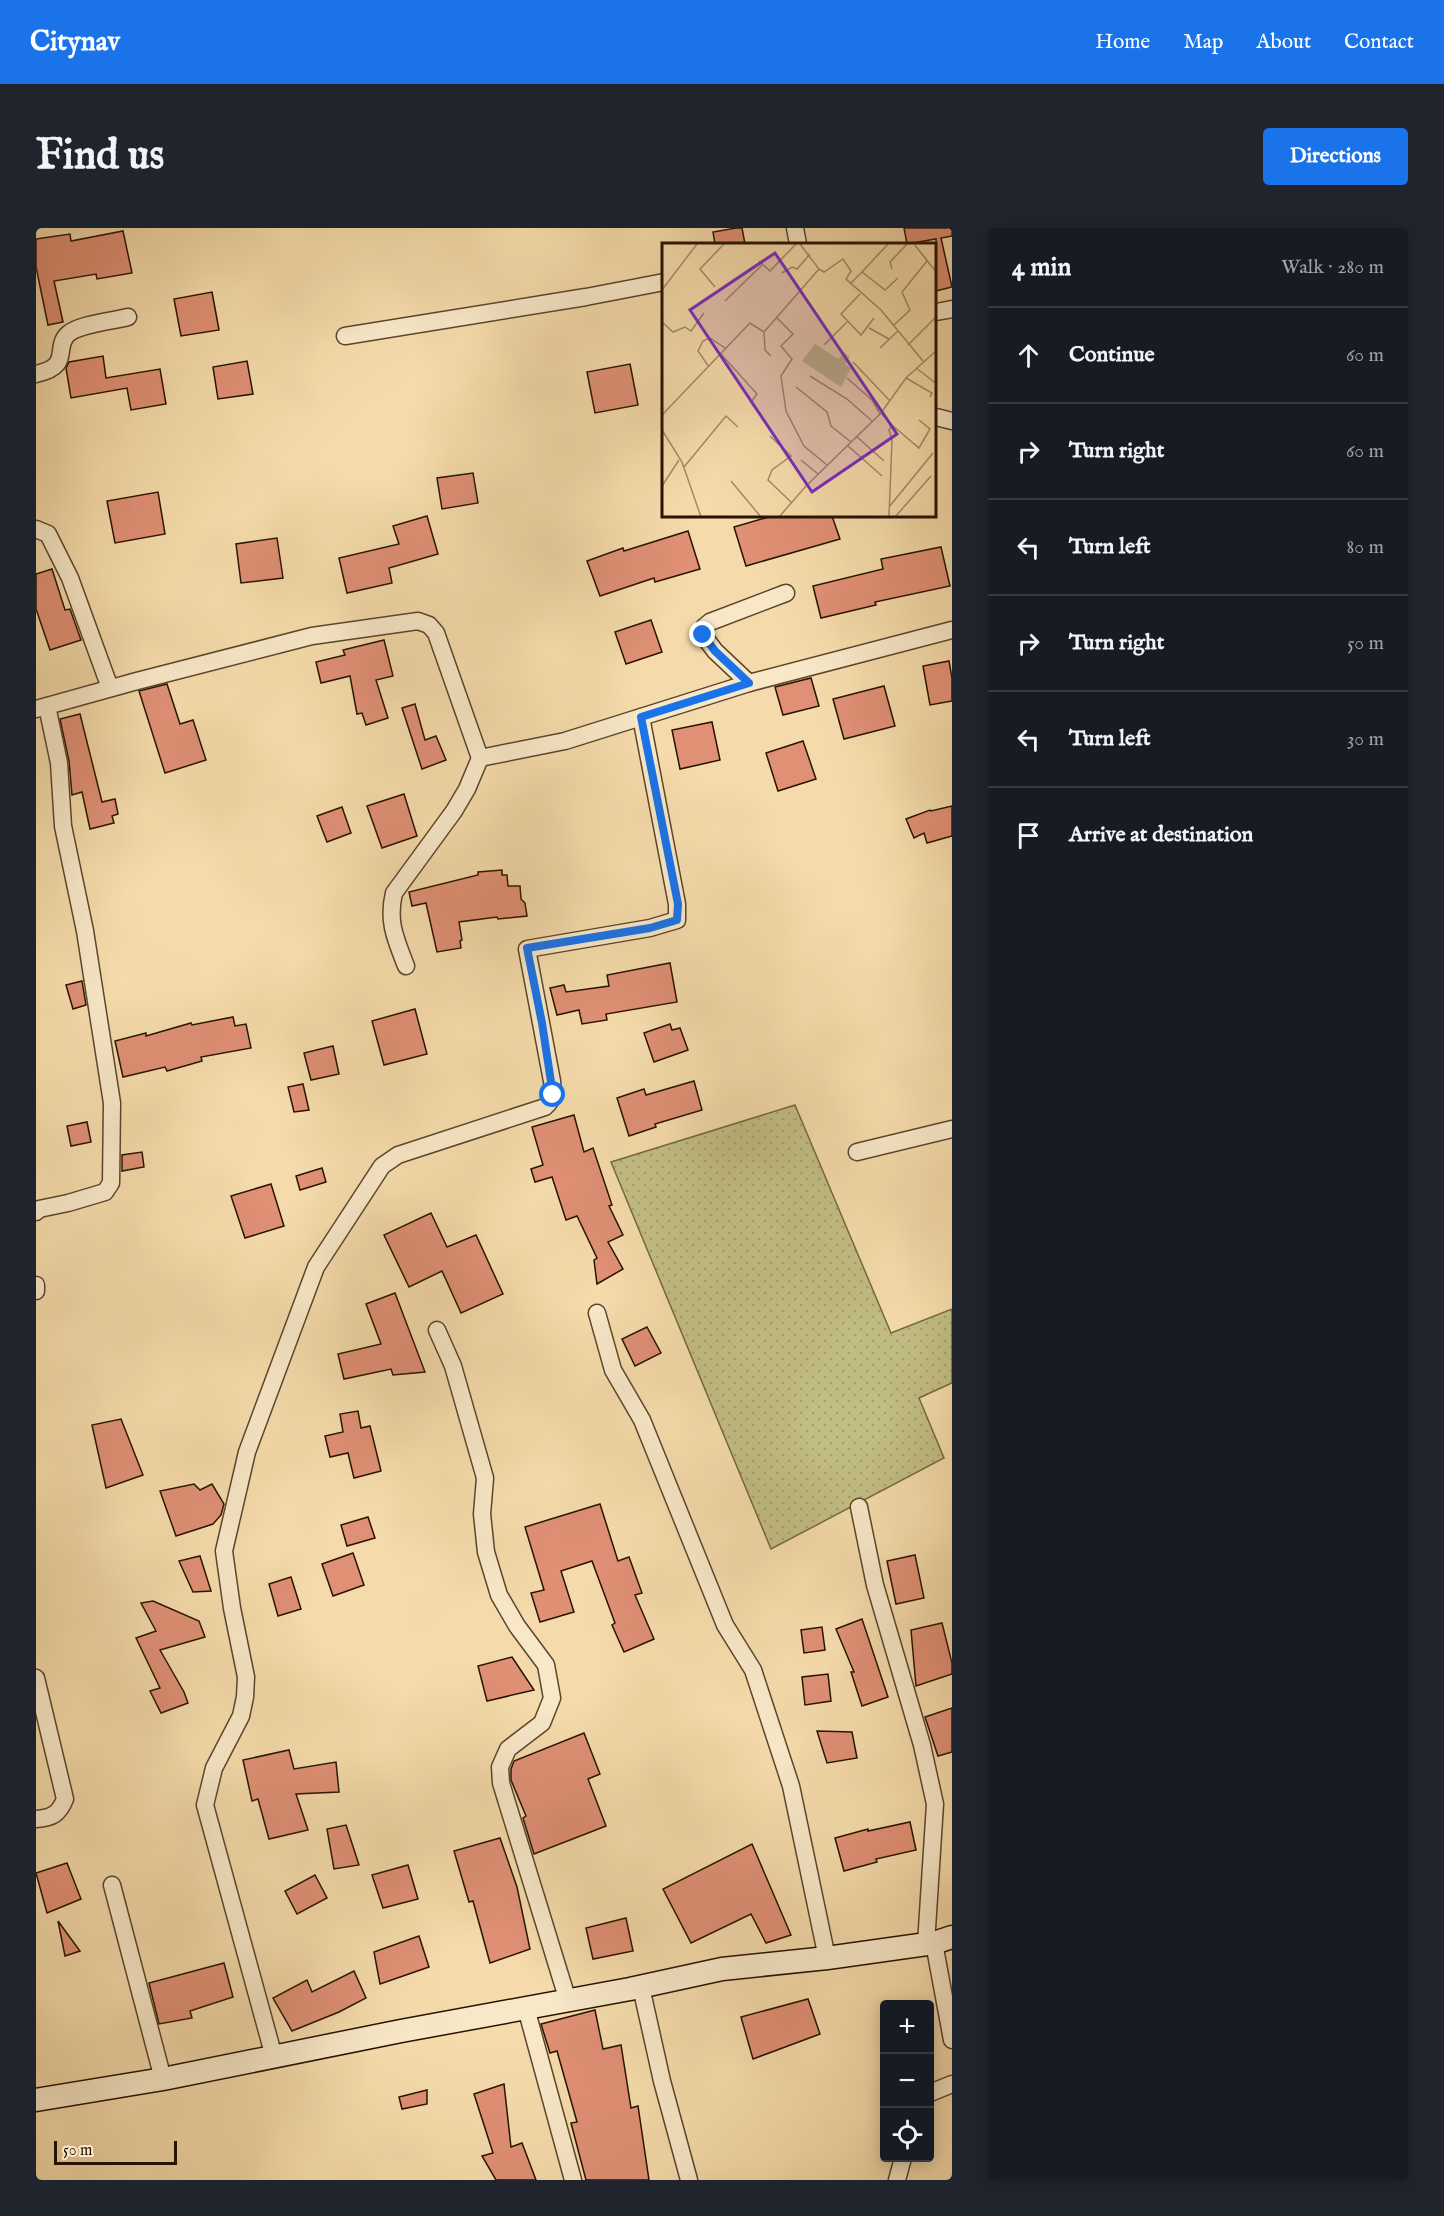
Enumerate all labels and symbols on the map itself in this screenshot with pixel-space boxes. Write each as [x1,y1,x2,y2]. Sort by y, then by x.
inset map [662,243,937,518]
route end [689,621,715,647]
route start [539,1081,565,1107]
scale bar [54,2138,177,2166]

